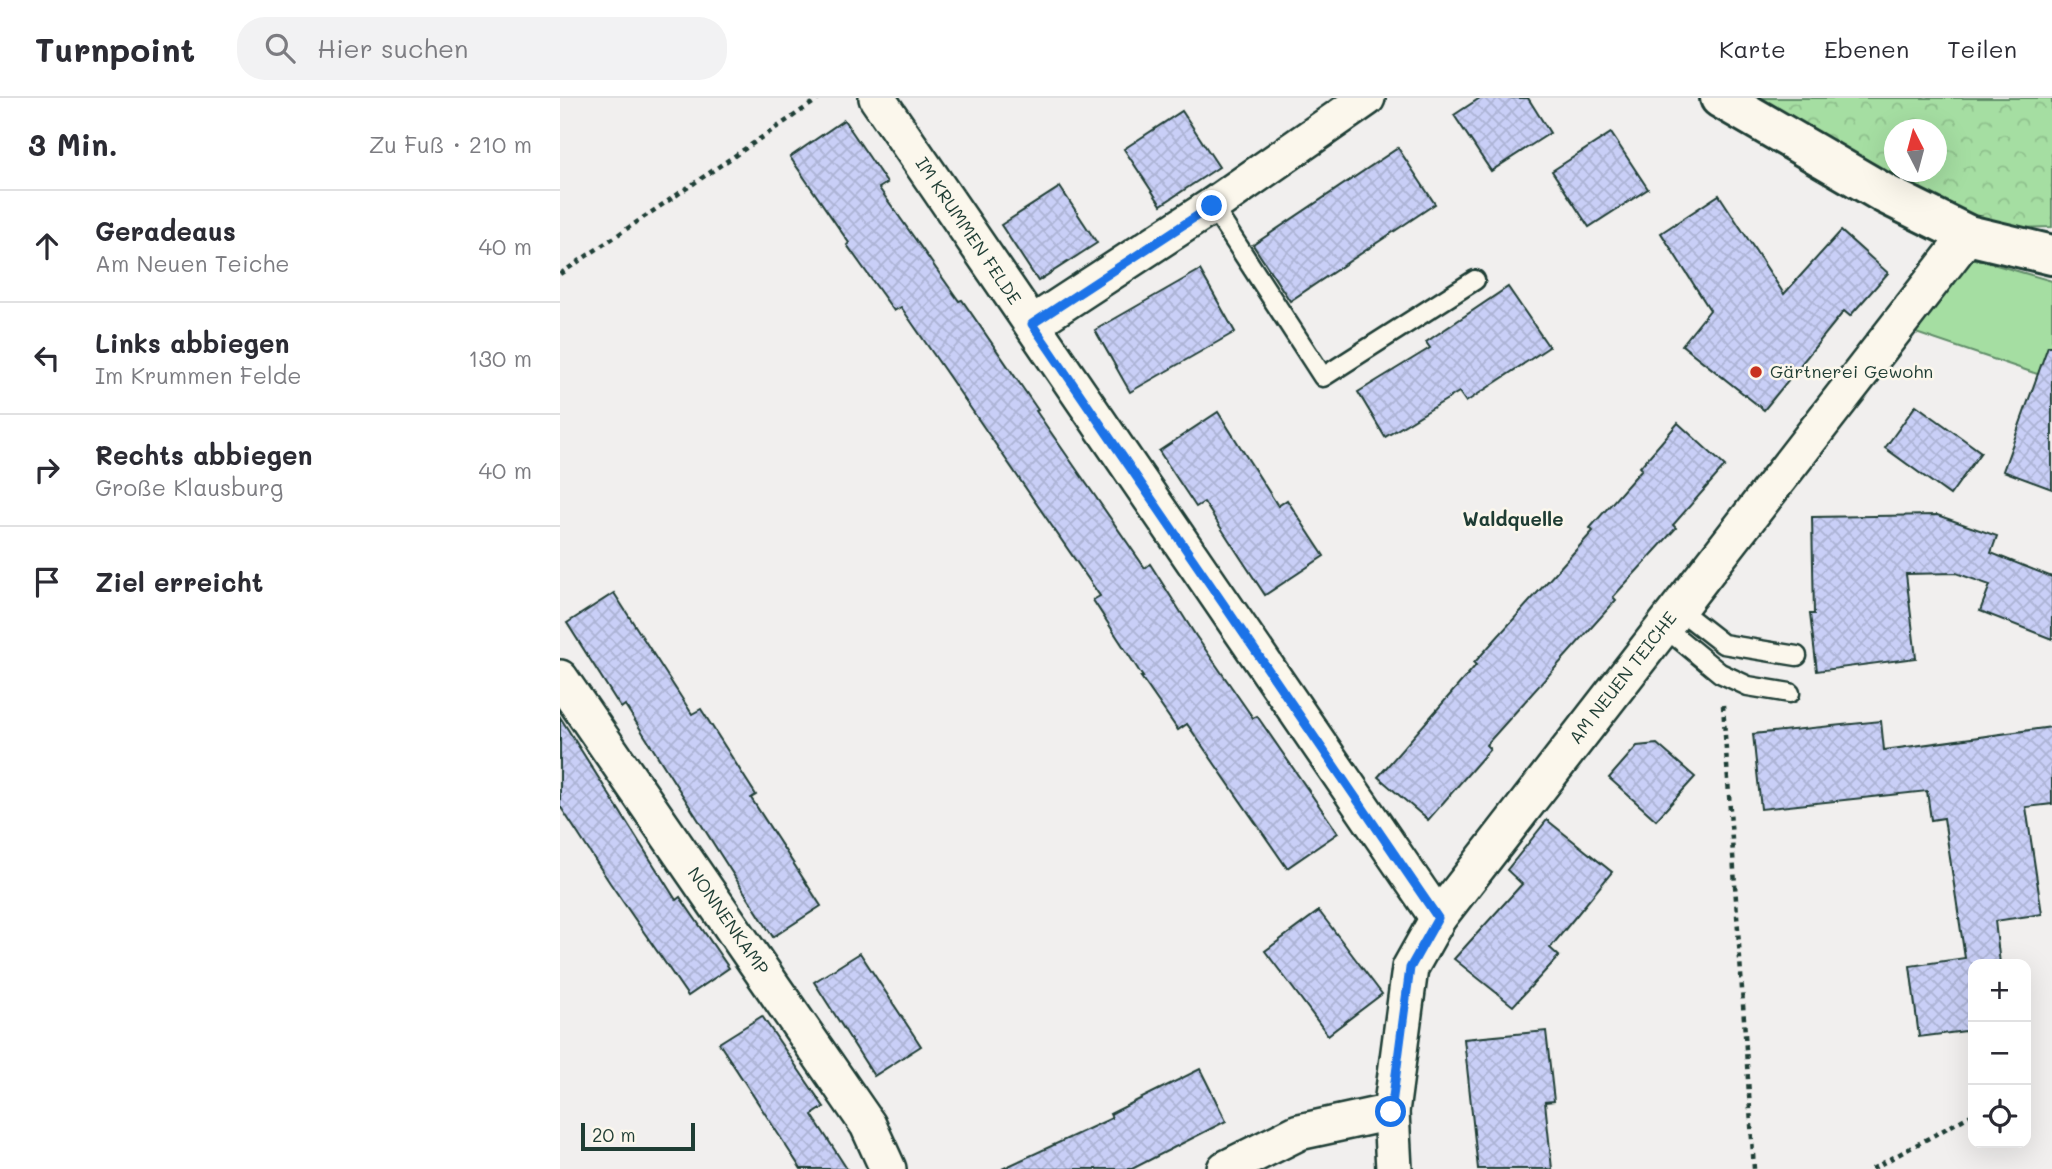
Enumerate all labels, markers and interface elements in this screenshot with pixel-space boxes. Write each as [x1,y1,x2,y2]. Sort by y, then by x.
search box [237,17,727,80]
text: Turnpoint [35,27,195,70]
icon: search [261,29,299,67]
text: Hier suchen [317,31,468,65]
text: Karte [1719,33,1786,64]
text: Ebenen [1824,33,1909,64]
text: Teilen [1947,33,2017,64]
north arrow [1884,119,1947,182]
text: 3 Min. [28,124,118,164]
text: Zu Fuß · 210 m [369,129,532,159]
street label: IM KRUMMEN FELDE [910,152,1027,309]
route end [1196,190,1227,221]
text: Geradeaus [95,214,236,248]
icon: ahead [28,227,66,265]
text: 40 m [479,231,532,261]
text: Am Neuen Teiche [95,248,290,278]
text: Links abbiegen [95,326,290,360]
icon: left [28,339,66,377]
text: 130 m [468,343,532,373]
place label: Gärtnerei Gewohn [1770,359,1933,383]
text: Im Krummen Felde [95,360,302,390]
marker: Gärtnerei Gewohn [1748,364,1764,380]
text: Rechts abbiegen [95,438,312,472]
icon: right [28,451,66,489]
text: 40 m [479,455,532,485]
text: Große Klausburg [95,472,283,502]
district label: Waldquelle [1462,506,1564,531]
icon: arrive [28,563,66,601]
text: Ziel erreicht [95,565,263,599]
street label: AM NEUEN TEICHE [1563,606,1681,749]
street label: NONNENKAMP [683,862,775,979]
map controls [1968,959,2031,1148]
button: + [1968,959,2031,1022]
button: − [1968,1022,2031,1085]
button: locate [1968,1085,2031,1148]
route start [1375,1096,1406,1127]
scale bar [581,1120,695,1152]
text: 20 m [592,1122,636,1147]

